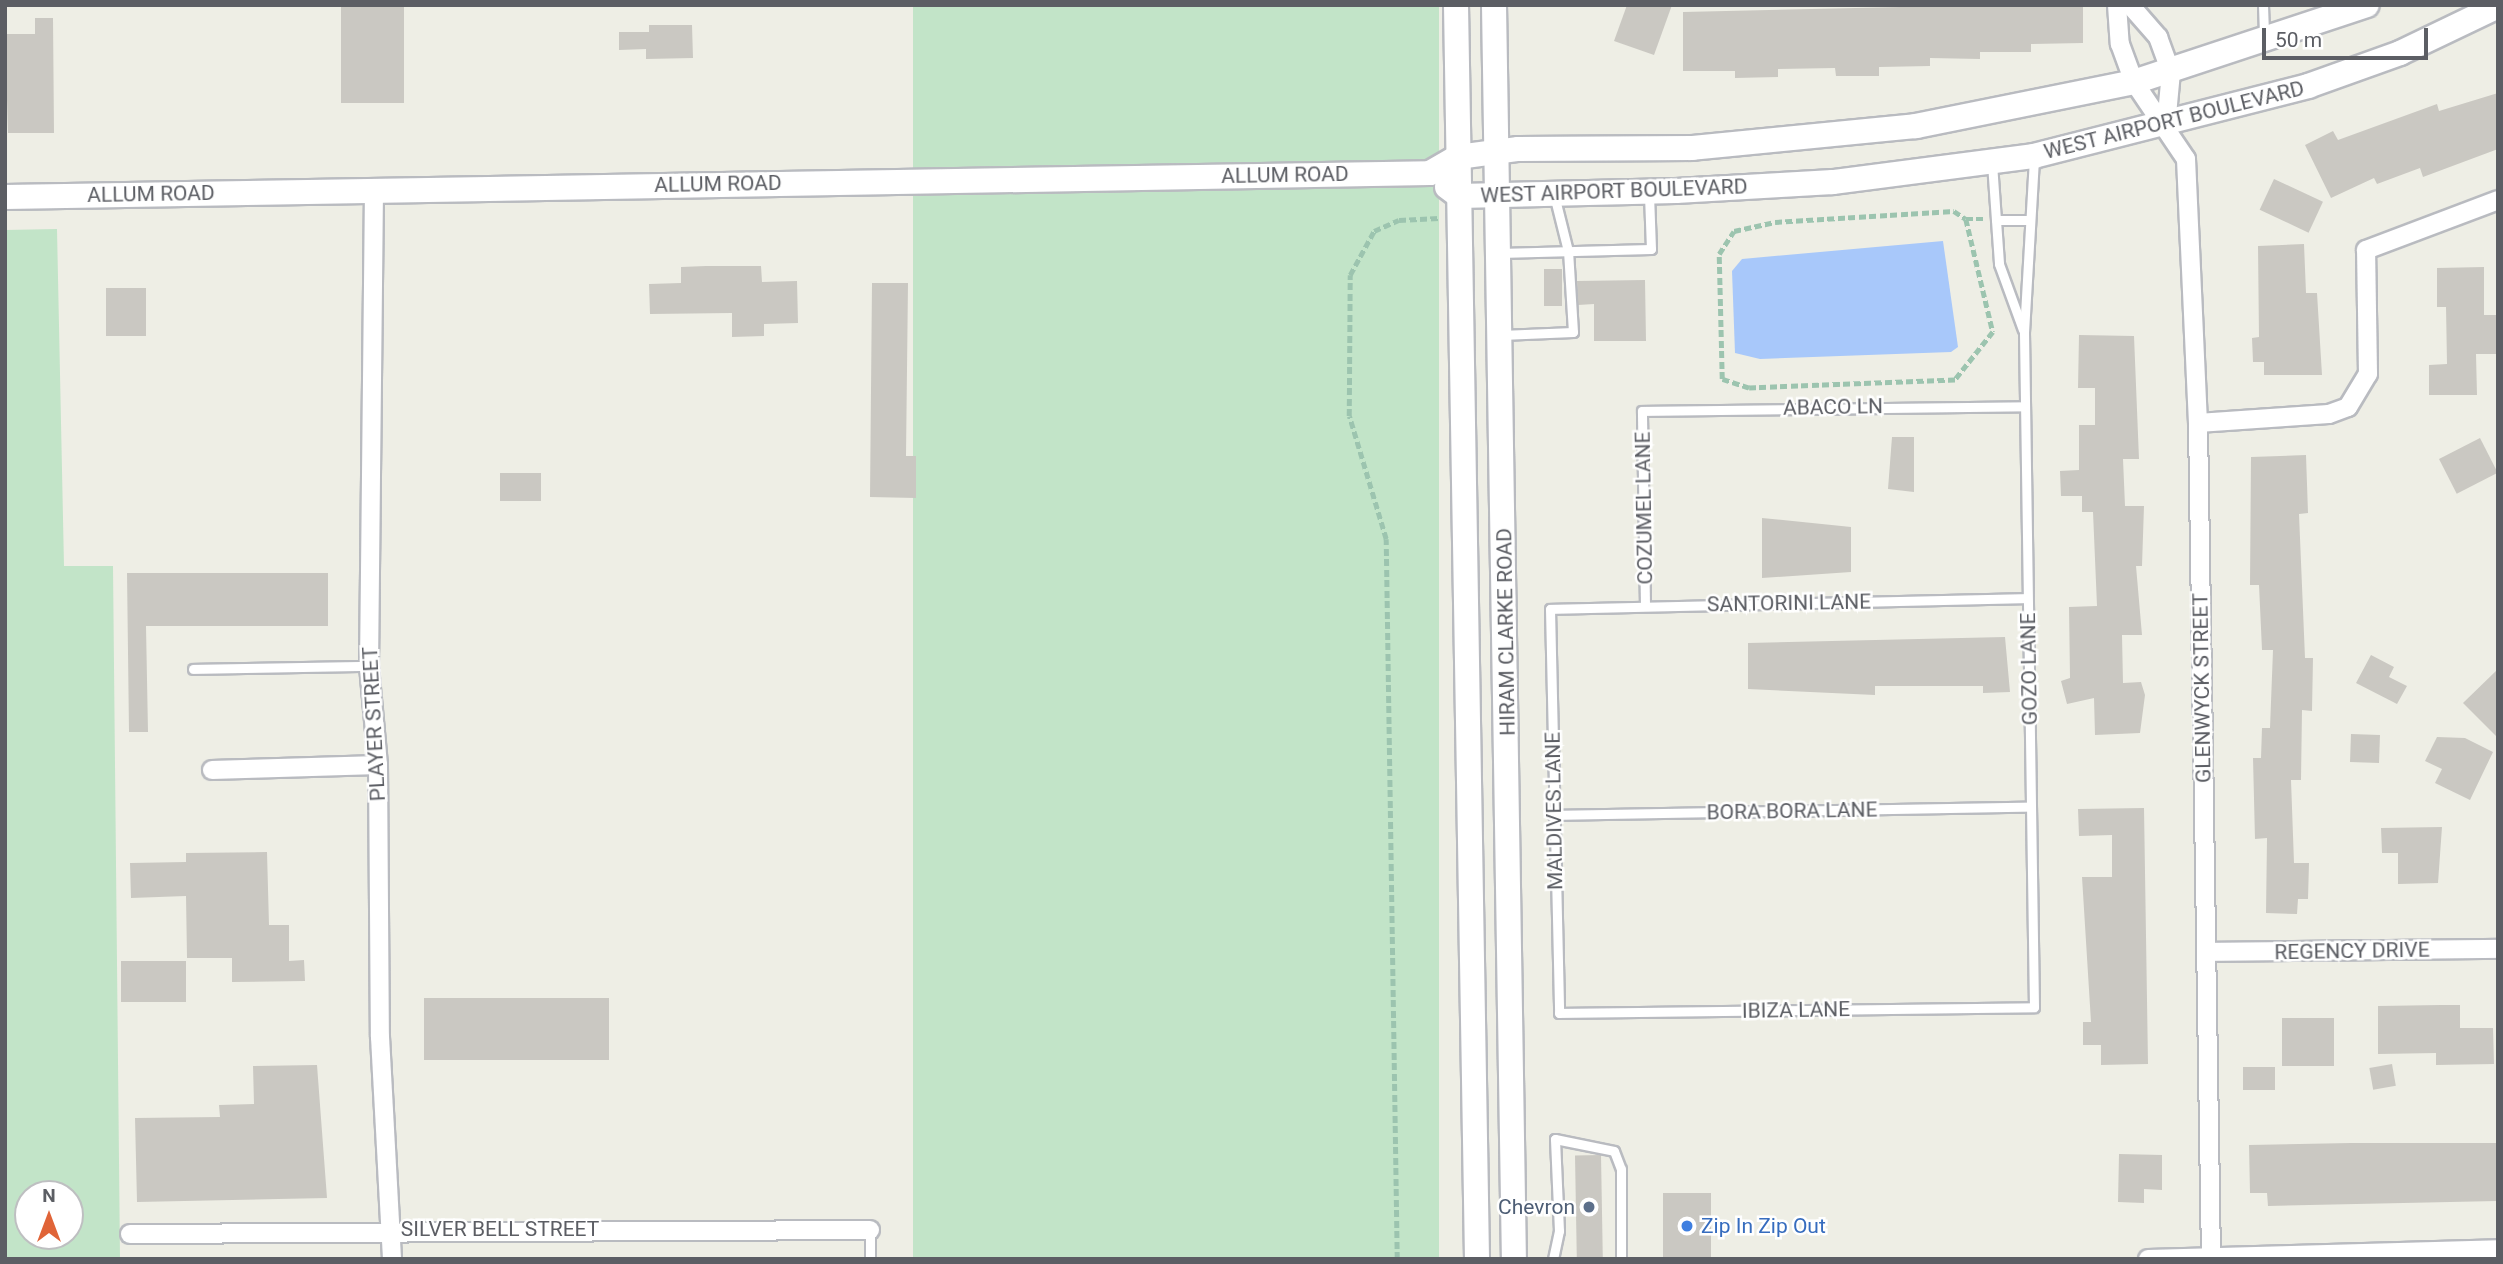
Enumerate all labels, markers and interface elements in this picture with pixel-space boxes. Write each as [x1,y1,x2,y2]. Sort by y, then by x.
scale bar [2265,14,2431,58]
text: 50 m [2275,28,2322,52]
street label: WEST AIRPORT BOULEVARD [2041,75,2307,165]
street label: ALLUM ROAD [1221,161,1349,189]
street label: ALLUM ROAD [654,170,782,198]
street label: WEST AIRPORT BOULEVARD [1480,174,1748,208]
street label: ALLUM ROAD [87,180,215,208]
street label: ABACO LN [1783,394,1883,420]
street label: COZUMEL LANE [1630,431,1658,585]
street label: HIRAM CLARKE ROAD [1492,528,1520,736]
street label: SANTORINI LANE [1707,589,1871,617]
street label: GLENWYCK STREET [2188,593,2216,783]
street label: GOZO LANE [2015,612,2043,726]
street label: PLAYER STREET [357,646,391,802]
street label: MALDIVES LANE [1540,732,1568,890]
street label: BORA BORA LANE [1706,797,1878,825]
street label: REGENCY DRIVE [2274,937,2430,965]
street label: IBIZA LANE [1742,996,1850,1024]
north arrow [14,1180,84,1250]
text: N [42,1184,56,1207]
place label: Chevron [1498,1194,1575,1220]
marker: Chevron [1581,1199,1597,1215]
place label: Zip In Zip Out [1701,1213,1826,1239]
street label: SILVER BELL STREET [401,1216,599,1242]
marker: Zip In Zip Out [1679,1218,1695,1234]

